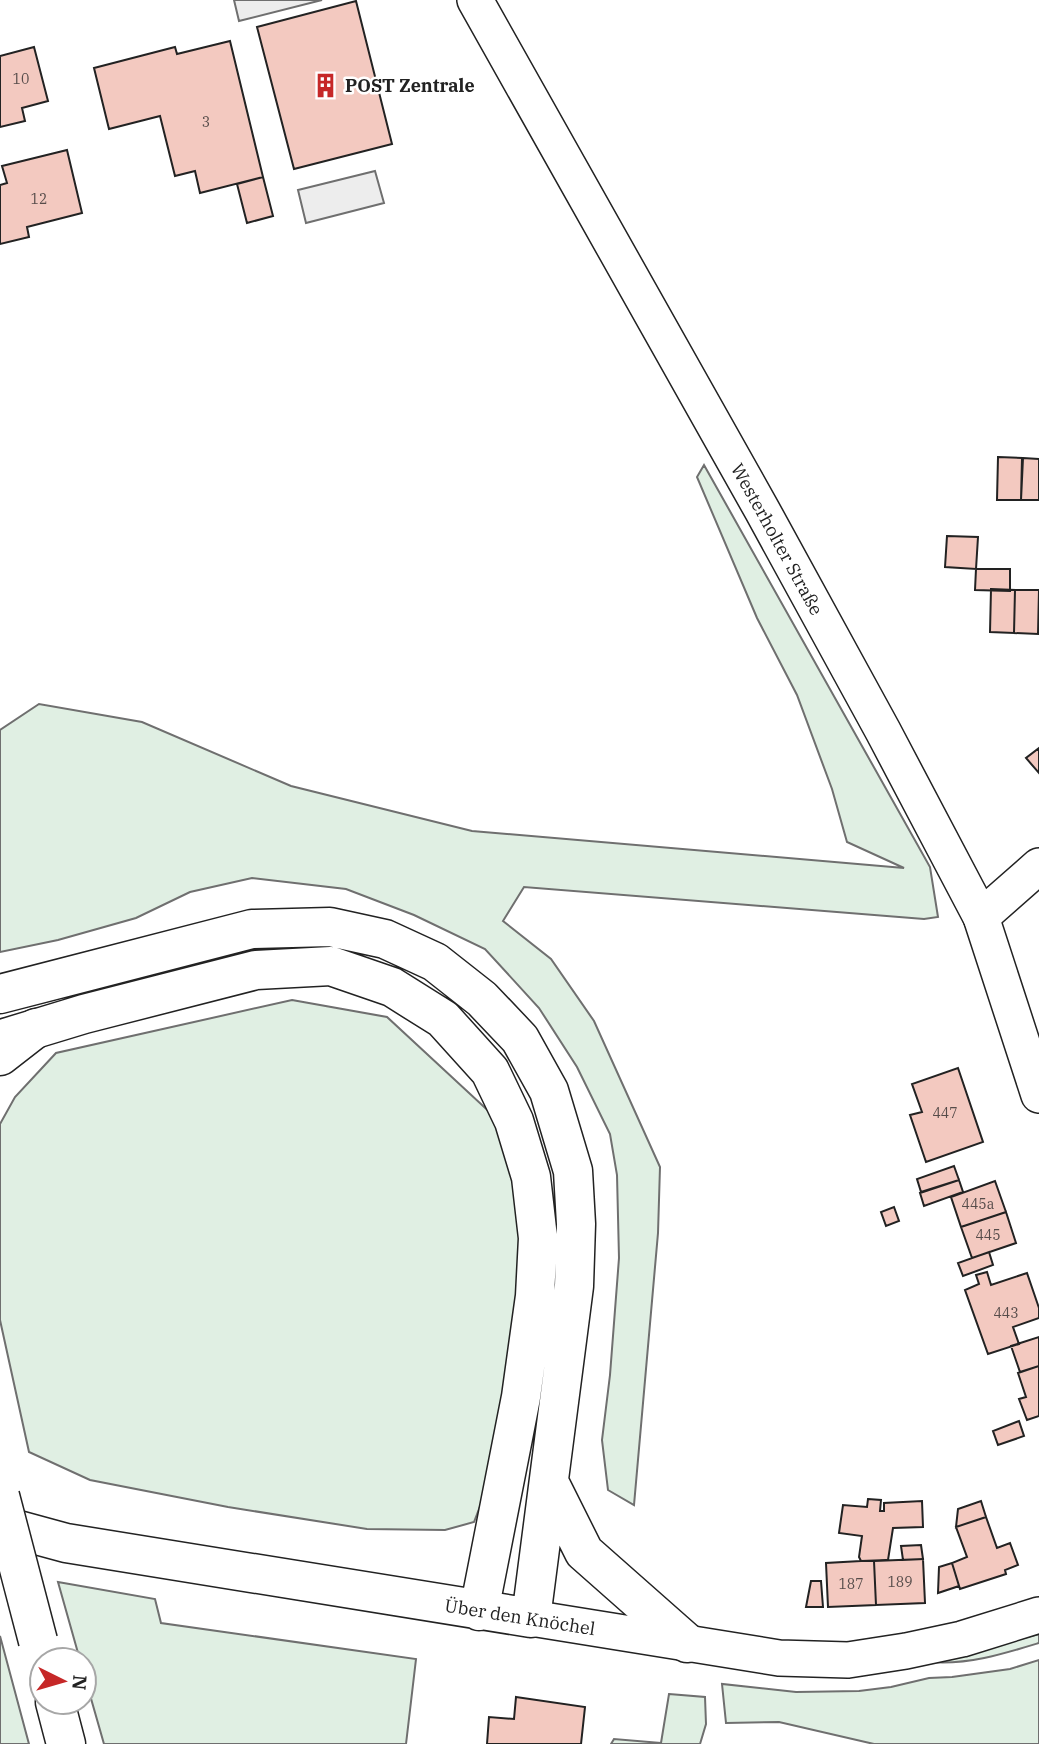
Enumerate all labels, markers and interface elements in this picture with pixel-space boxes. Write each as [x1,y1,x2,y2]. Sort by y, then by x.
house number: 10 [13,70,29,88]
building icon: POST Zentrale [311,71,339,99]
place label: POST Zentrale [345,74,475,97]
house number: 3 [202,113,210,131]
house number: 12 [31,190,47,208]
street label: Westerholter Straße [726,459,829,619]
house number: 447 [932,1104,958,1122]
house number: 445a [962,1195,995,1213]
house number: 445 [975,1226,1001,1244]
house number: 443 [993,1304,1019,1322]
house number: 189 [887,1573,913,1591]
house number: 187 [838,1575,864,1593]
street label: Über den Knöchel [443,1594,597,1640]
north arrow [28,1646,98,1716]
text: N [67,1674,93,1691]

